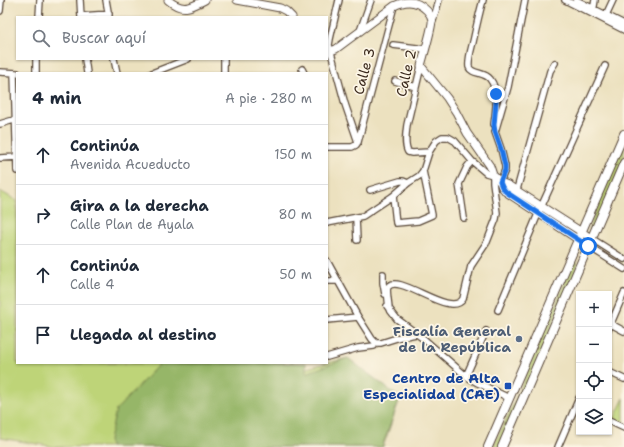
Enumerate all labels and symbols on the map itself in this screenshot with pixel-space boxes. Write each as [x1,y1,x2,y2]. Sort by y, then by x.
street label: Calle 3 [349,46,379,96]
street label: Calle 2 [392,48,420,98]
route end [487,85,505,103]
route start [579,237,597,255]
place label: Fiscalía General de la República [393,322,511,356]
marker: Fiscalía General de la República [514,334,524,344]
place label: Centro de Alta Especialidad (CAE) [363,369,500,403]
marker: Centro de Alta Especialidad (CAE) [503,381,513,391]

